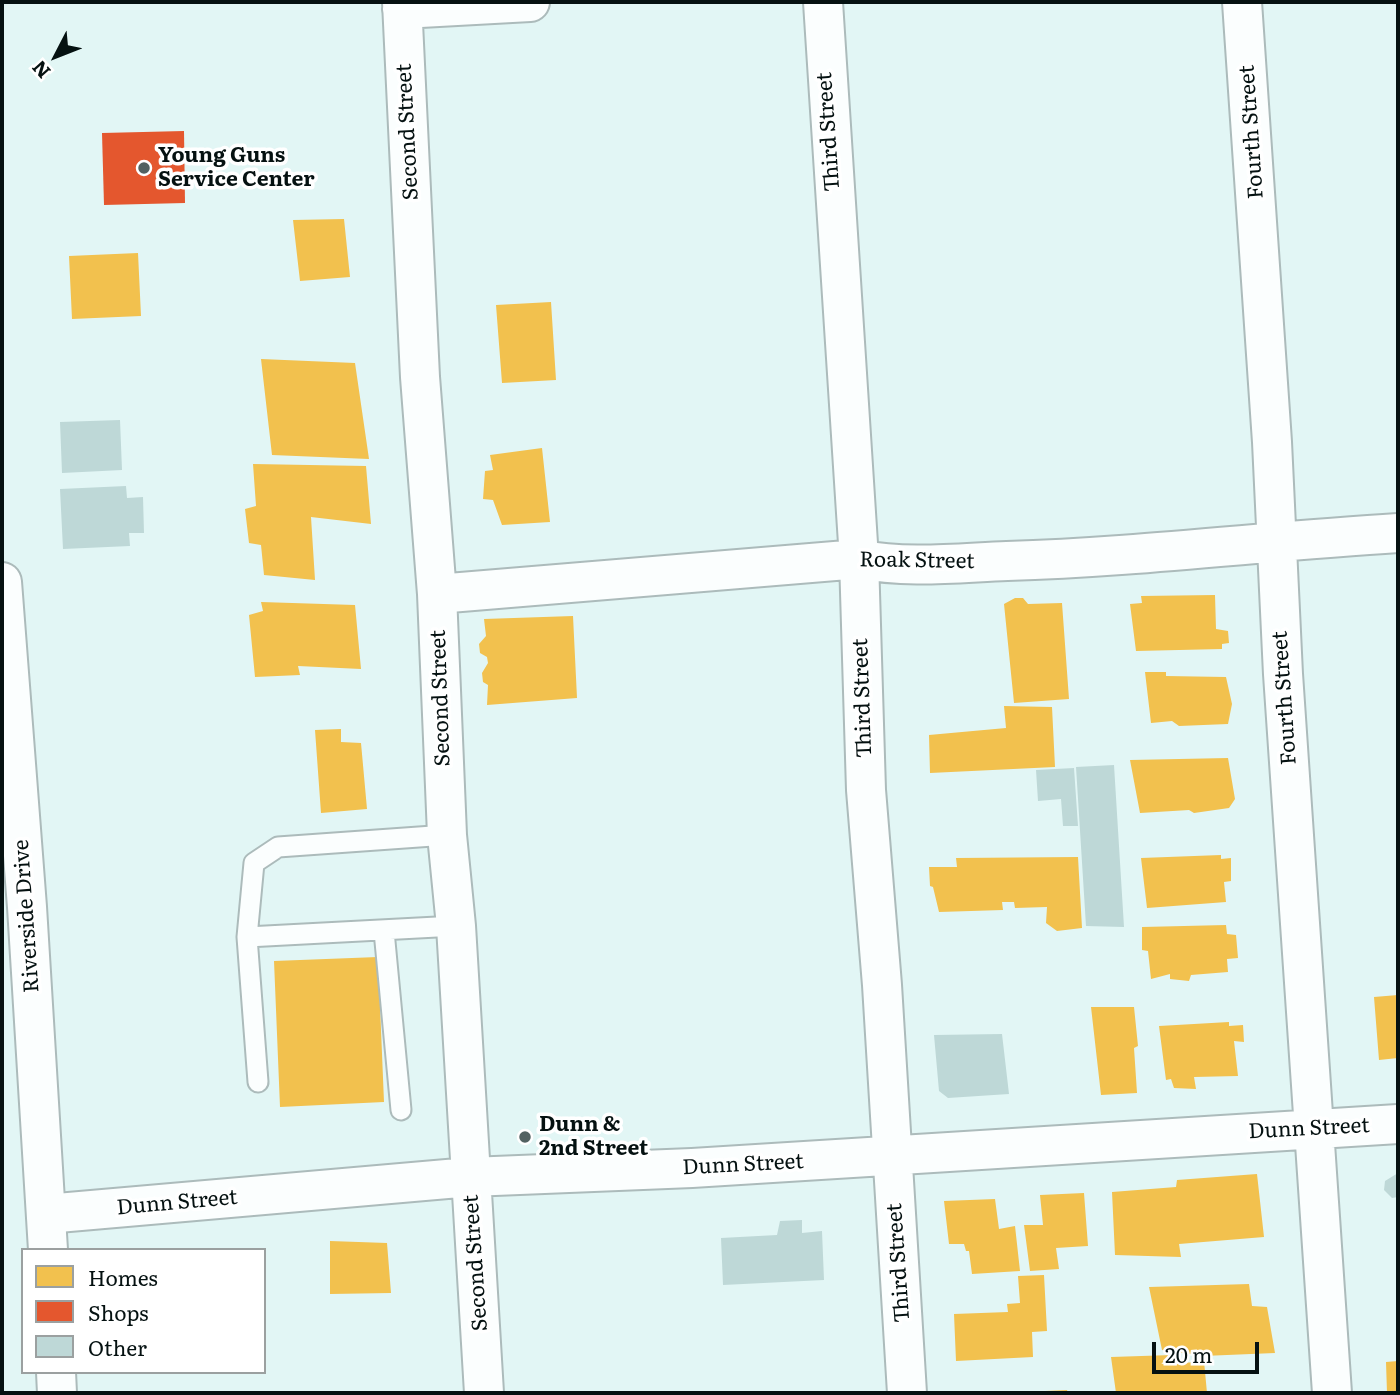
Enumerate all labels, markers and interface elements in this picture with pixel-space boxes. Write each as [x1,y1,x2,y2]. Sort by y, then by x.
north arrow [21,21,91,91]
text: N [25,55,56,85]
street label: Second Street [392,63,424,201]
street label: Fourth Street [1235,64,1269,200]
street label: Third Street [812,71,846,193]
place label: Young Guns Service Center [158,143,315,193]
marker: Young Guns Service Center [136,160,152,176]
street label: Roak Street [859,547,975,575]
street label: Second Street [426,629,456,767]
street label: Fourth Street [1268,630,1302,766]
street label: Third Street [848,638,878,758]
street label: Riverside Drive [9,839,45,993]
place label: Dunn & 2nd Street [539,1112,648,1162]
street label: Dunn Street [1248,1113,1370,1145]
marker: Dunn & 2nd Street [517,1129,533,1145]
street label: Dunn Street [682,1149,804,1181]
street label: Dunn Street [116,1185,238,1221]
street label: Second Street [459,1194,493,1332]
street label: Third Street [882,1202,916,1324]
legend [21,1248,266,1374]
text: Homes [88,1261,158,1292]
text: Shops [88,1296,149,1327]
scale bar [1155,1328,1262,1372]
text: Other [88,1331,147,1362]
text: 20 m [1165,1338,1212,1369]

